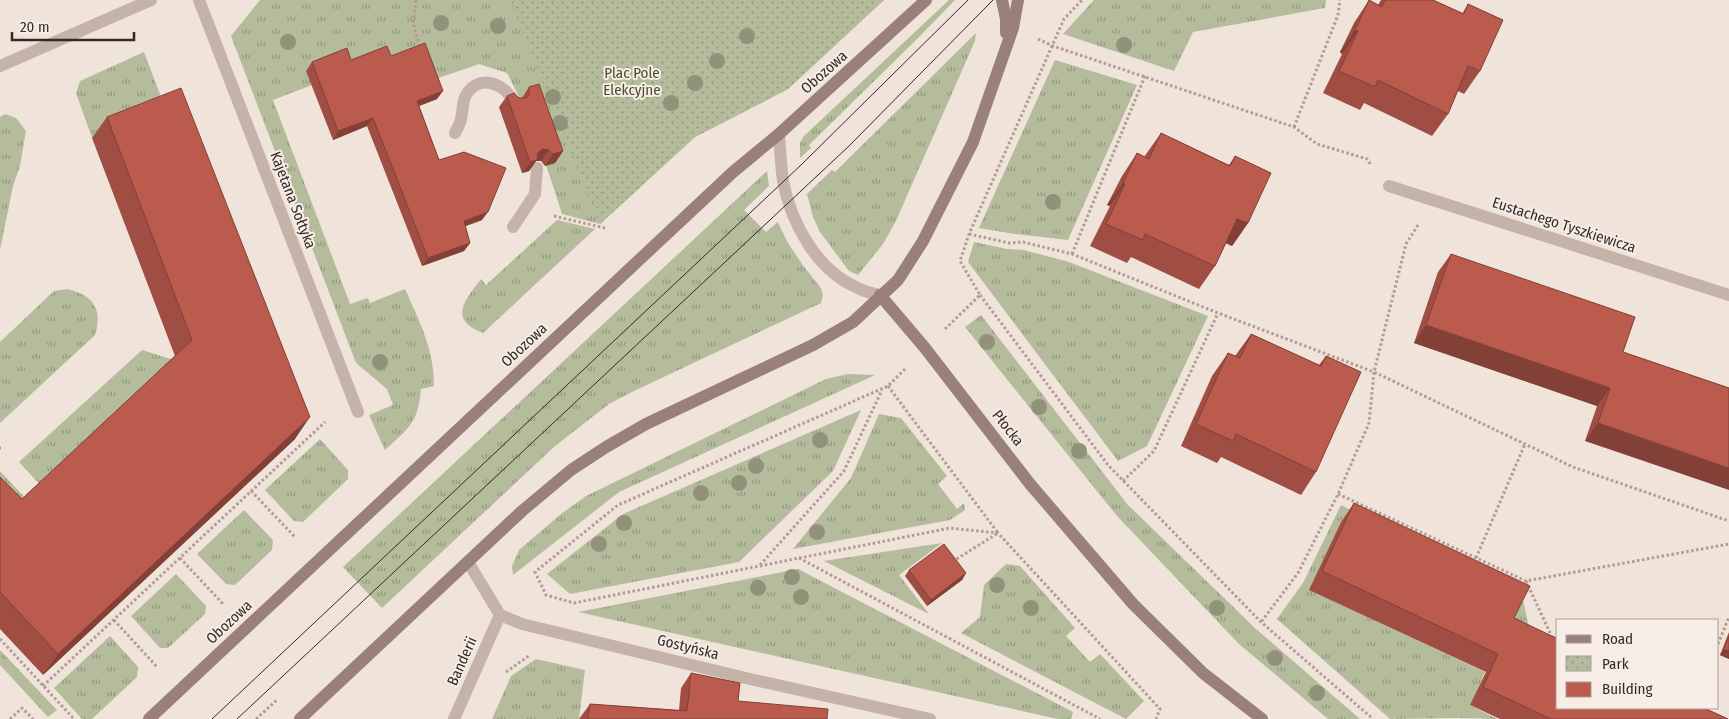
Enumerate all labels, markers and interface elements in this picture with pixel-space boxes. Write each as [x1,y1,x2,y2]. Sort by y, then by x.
scale bar [12,10,135,42]
text: 20 m [20,18,50,36]
street label: Obozowa [797,47,851,97]
park label: Plac Pole Elekcyjne [603,64,661,99]
street label: Kajetana Sołtyka [266,149,320,251]
street label: Eustachego Tyszkiewicza [1490,193,1638,257]
street label: Obozowa [497,319,551,371]
street label: Płocka [988,407,1028,449]
street label: Obozowa [202,596,256,648]
legend [1556,619,1719,709]
text: Road [1602,630,1633,648]
street label: Gostyńska [655,631,721,663]
street label: Banderii [443,634,481,688]
text: Park [1602,655,1629,673]
text: Building [1602,680,1653,698]

